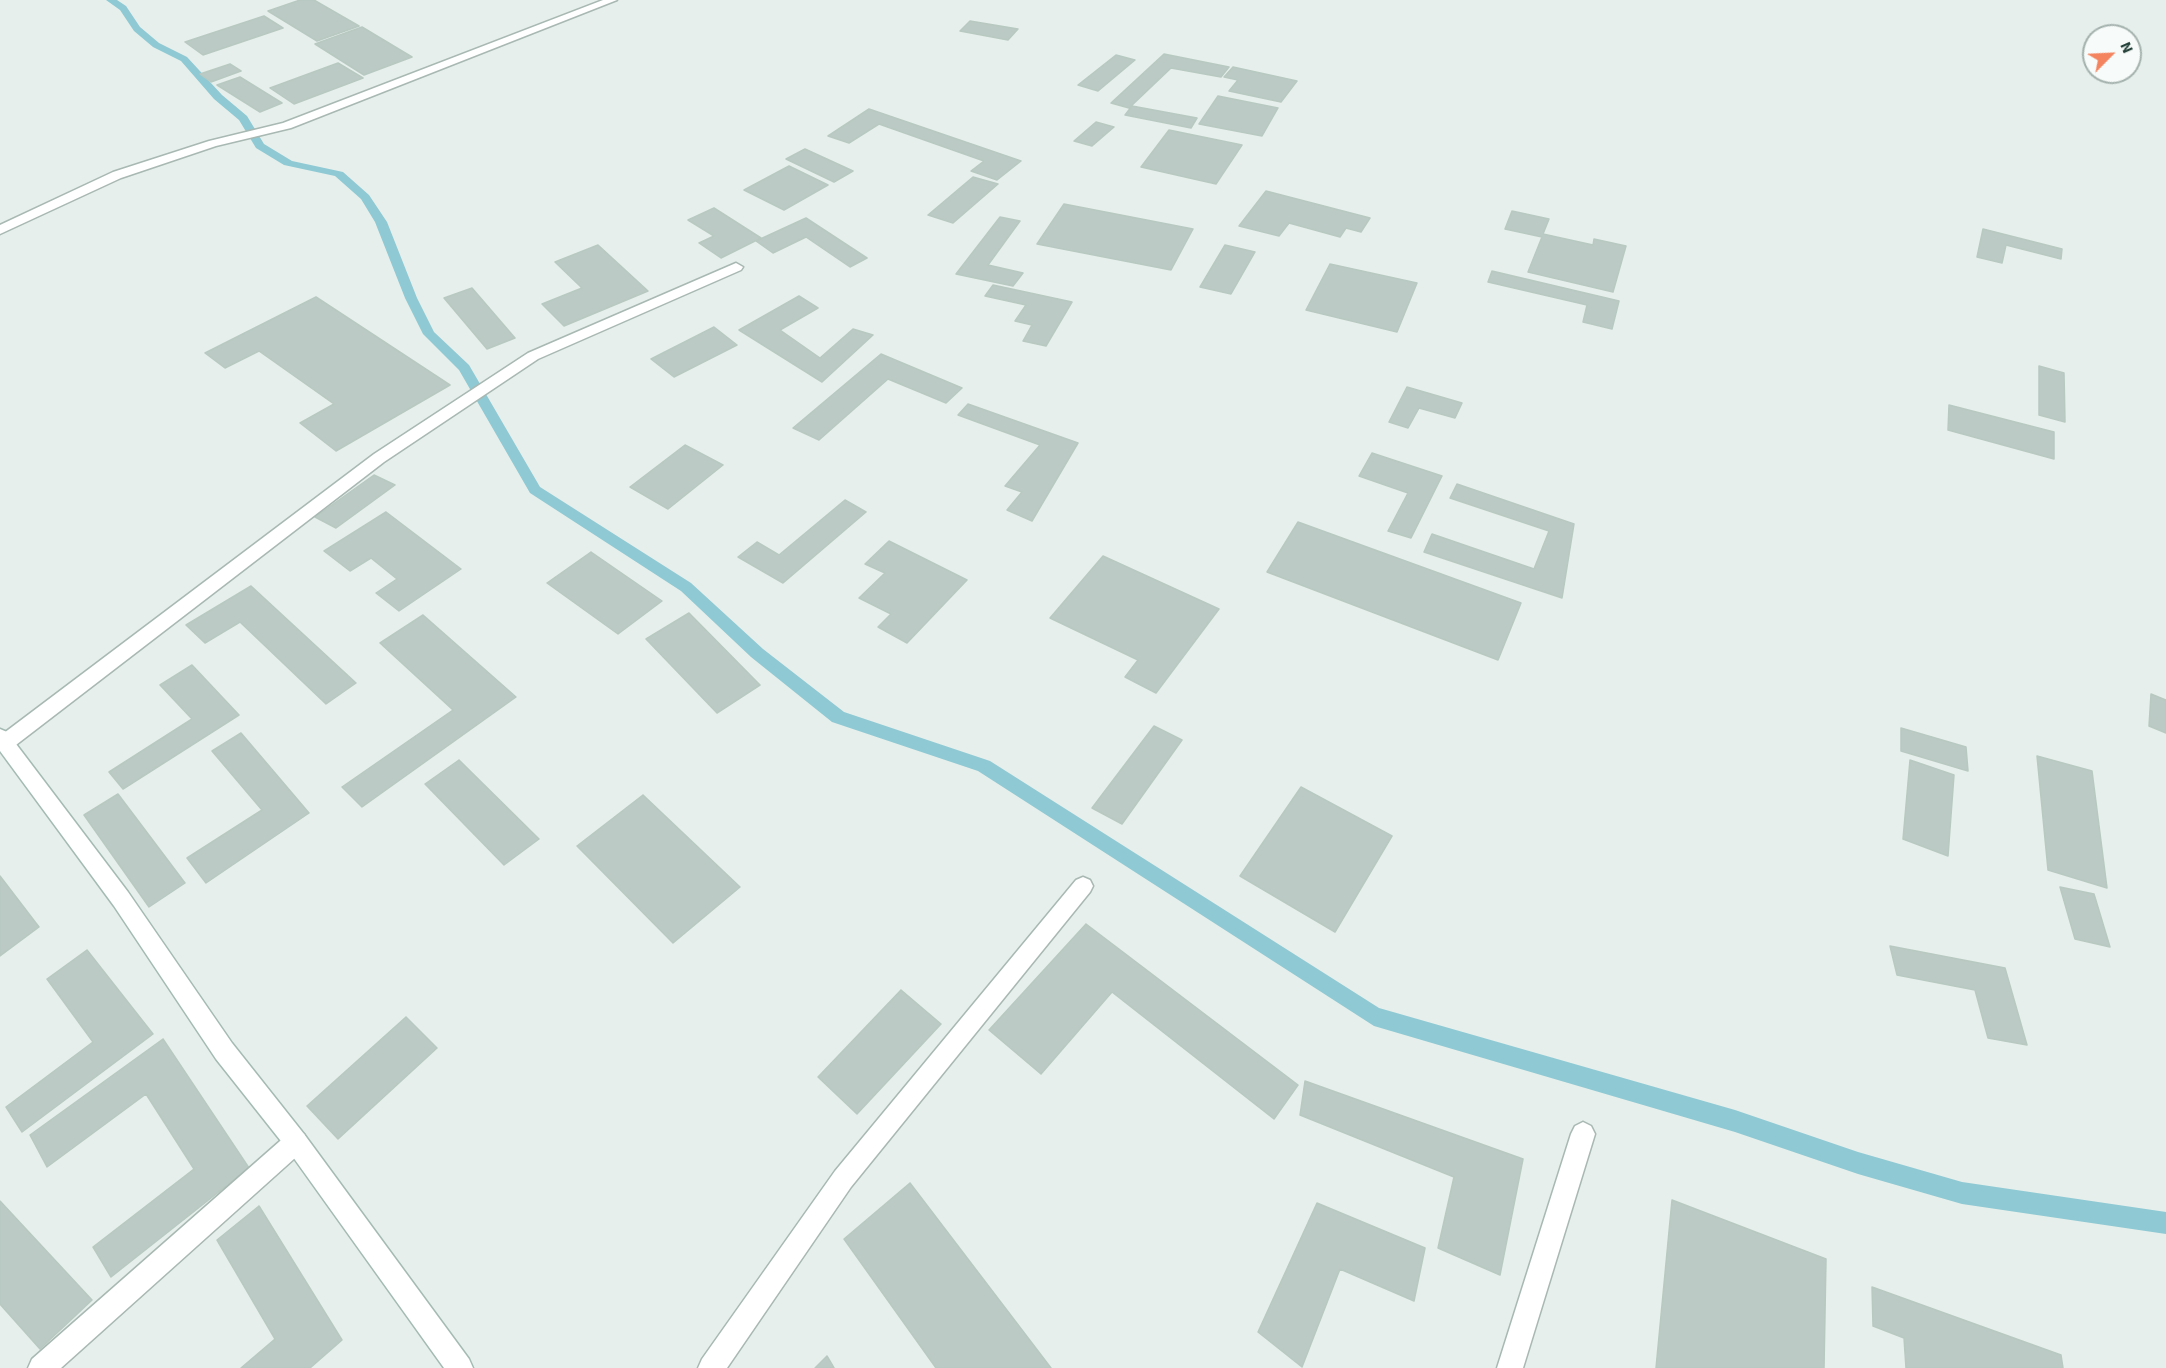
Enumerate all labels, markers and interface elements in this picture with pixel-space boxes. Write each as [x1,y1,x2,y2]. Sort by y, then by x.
north arrow [2082,24,2142,84]
text: N [2114,38,2139,57]

